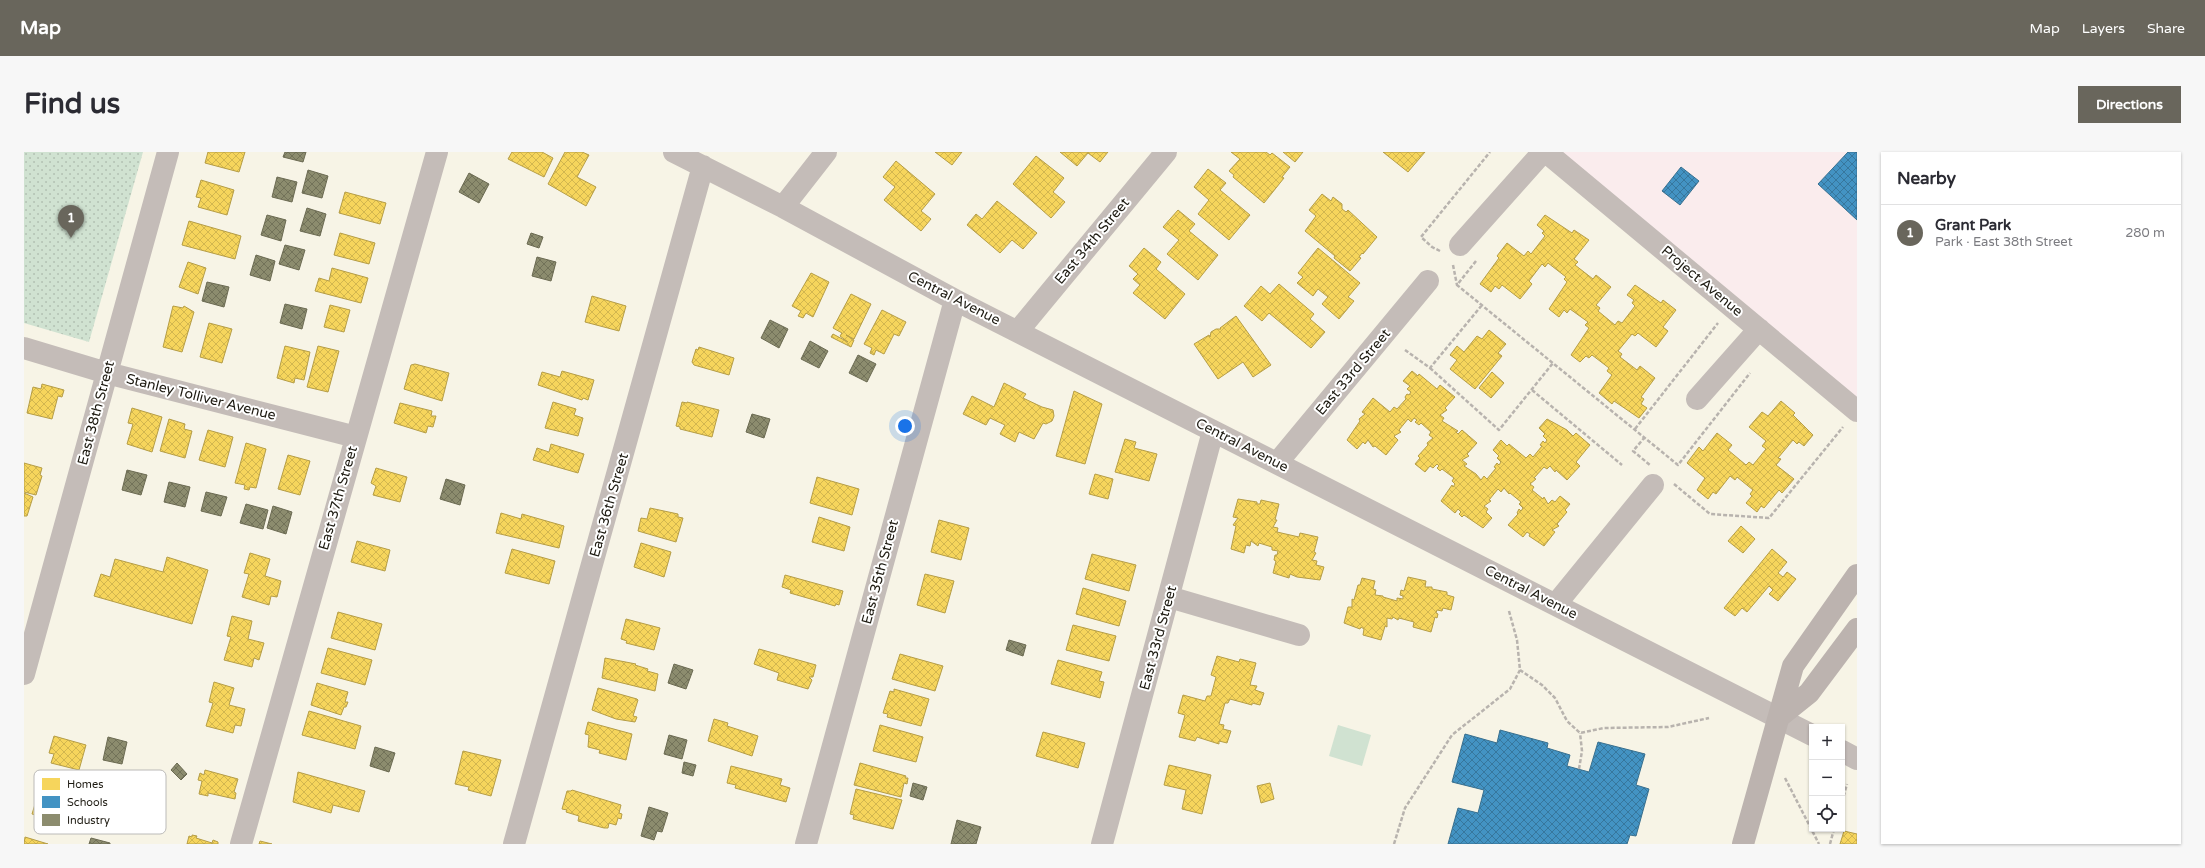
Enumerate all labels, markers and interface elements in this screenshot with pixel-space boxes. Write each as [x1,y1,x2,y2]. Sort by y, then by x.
text: Map [20,17,61,39]
text: Map [2030,20,2060,37]
text: Layers [2082,20,2125,37]
text: Share [2147,20,2185,37]
button: Directions [2078,86,2181,123]
text: Find us [24,87,120,121]
text: Nearby [1897,168,1956,189]
street label: East 34th Street [1051,194,1133,288]
pin: 1 [58,205,84,238]
text: Grant Park [1935,216,2011,234]
text: 1 [1906,225,1914,241]
text: 280 m [2125,225,2165,241]
text: Park · East 38th Street [1935,234,2073,250]
street label: Project Avenue [1658,242,1746,320]
street label: Central Avenue [905,267,1003,329]
street label: East 33rd Street [1312,325,1395,419]
street label: East 38th Street [74,358,118,467]
street label: Stanley Tolliver Avenue [124,370,278,424]
street label: Central Avenue [1193,414,1291,476]
your location [895,416,915,436]
street label: East 37th Street [315,443,361,552]
street label: East 36th Street [586,450,632,559]
street label: East 35th Street [858,517,902,626]
street label: Central Avenue [1482,561,1580,623]
street label: East 33rd Street [1136,583,1180,692]
map controls [1809,724,1845,832]
button: + [1809,724,1845,760]
button: − [1809,760,1845,796]
legend [34,770,166,834]
text: Homes [67,778,103,791]
text: Schools [67,796,108,809]
button: locate [1809,796,1845,832]
text: Industry [67,814,110,827]

